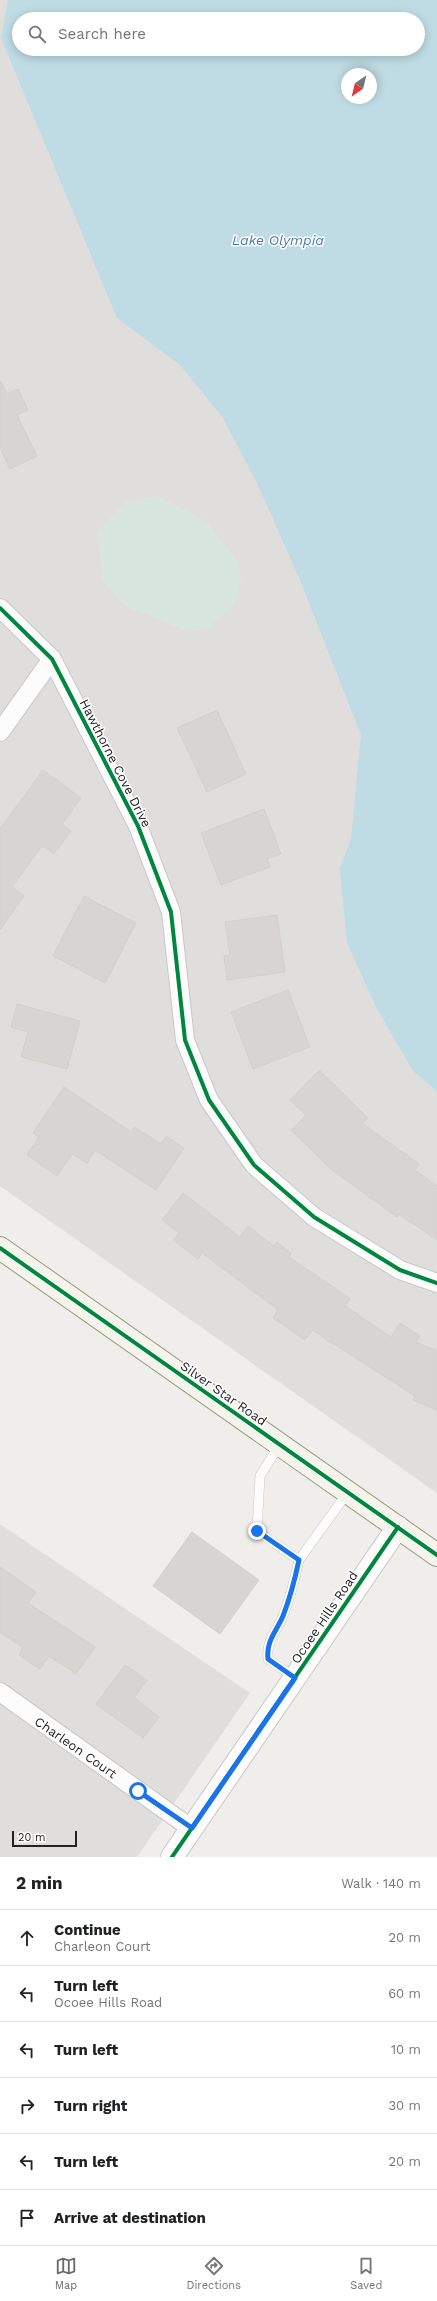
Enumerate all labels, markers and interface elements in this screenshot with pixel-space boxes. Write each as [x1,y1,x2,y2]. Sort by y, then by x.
search box [12,12,425,56]
icon: search [26,23,48,45]
text: Search here [58,25,146,43]
north arrow [341,68,377,104]
water label: Lake Olympia [232,232,324,248]
street label: Hawthorne Cove Drive [77,697,154,830]
street label: Silver Star Road [178,1358,270,1429]
route end [248,1522,266,1540]
street label: Ocoee Hills Road [288,1568,361,1666]
street label: Charleon Court [32,1714,120,1782]
route start [129,1782,147,1800]
scale bar [12,1829,77,1848]
text: 20 m [18,1831,46,1844]
text: 2 min [16,1873,62,1893]
text: Walk · 140 m [341,1876,421,1891]
text: Continue [54,1921,121,1939]
icon: ahead [16,1927,38,1949]
text: 20 m [389,1930,421,1945]
text: Charleon Court [54,1939,151,1954]
text: Turn left [54,1977,118,1995]
icon: left [16,1983,38,2005]
text: 60 m [388,1986,421,2001]
text: Ocoee Hills Road [54,1995,162,2010]
icon: left [16,2039,38,2061]
text: Turn left [54,2041,118,2059]
text: 10 m [391,2042,421,2057]
icon: right [16,2095,38,2117]
text: Turn right [54,2097,127,2115]
text: 30 m [389,2098,421,2113]
icon: left [16,2151,38,2173]
text: Turn left [54,2153,118,2171]
text: 20 m [389,2154,421,2169]
icon: arrive [16,2207,38,2229]
text: Arrive at destination [54,2209,206,2227]
tab: Map [55,2255,77,2292]
tab: Directions [187,2255,241,2292]
tab: Saved [350,2255,382,2292]

